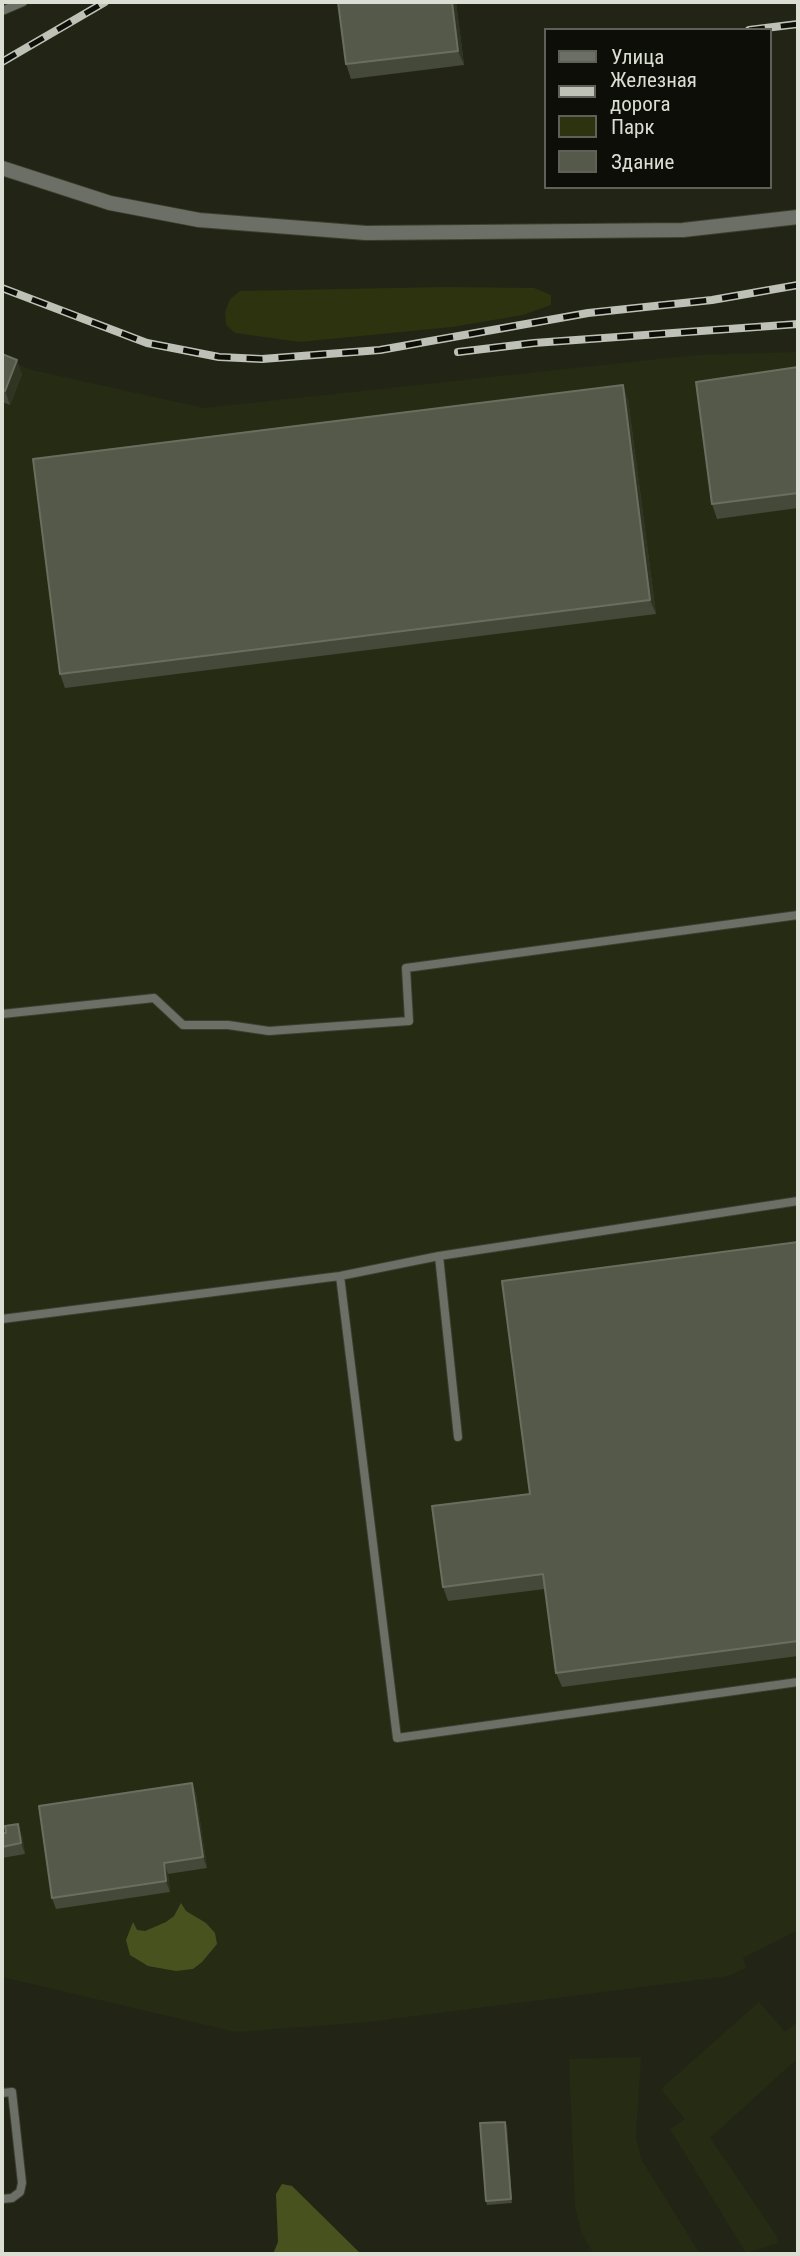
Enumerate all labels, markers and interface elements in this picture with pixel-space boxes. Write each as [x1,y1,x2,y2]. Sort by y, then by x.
legend [544,28,772,189]
text: Улица [611,45,664,69]
text: Железная дорога [610,68,697,116]
text: Парк [611,115,655,139]
text: Здание [611,150,674,174]

